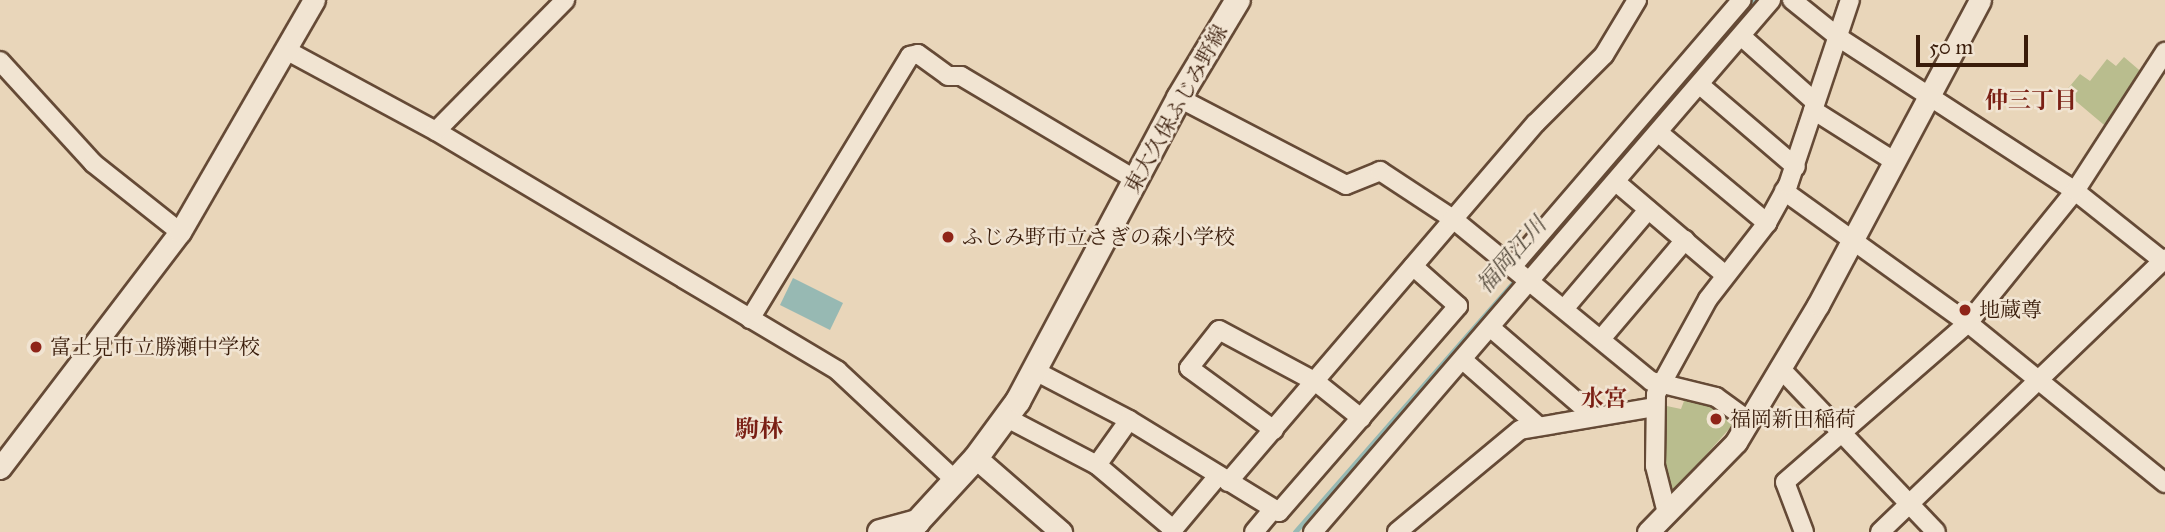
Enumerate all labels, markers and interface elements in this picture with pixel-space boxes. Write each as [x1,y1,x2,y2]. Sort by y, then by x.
street label: 東大久保ふじみ野線 [1119,20,1233,198]
scale bar [1920,21,2032,65]
text: 50 m [1929,34,1973,60]
district label: 仲三丁目 [1985,86,2077,114]
water label: 福岡江川 [1470,211,1552,299]
place label: ふじみ野市立さぎの森小学校 [962,224,1235,250]
marker: ふじみ野市立さぎの森小学校 [940,229,956,245]
place label: 地蔵尊 [1979,297,2042,323]
marker: 地蔵尊 [1957,302,1973,318]
place label: 富士見市立勝瀬中学校 [50,334,260,360]
marker: 富士見市立勝瀬中学校 [28,339,44,355]
district label: 水宮 [1581,384,1627,412]
place label: 福岡新田稲荷 [1730,406,1856,432]
marker: 福岡新田稲荷 [1708,411,1724,427]
district label: 駒林 [735,416,783,444]

